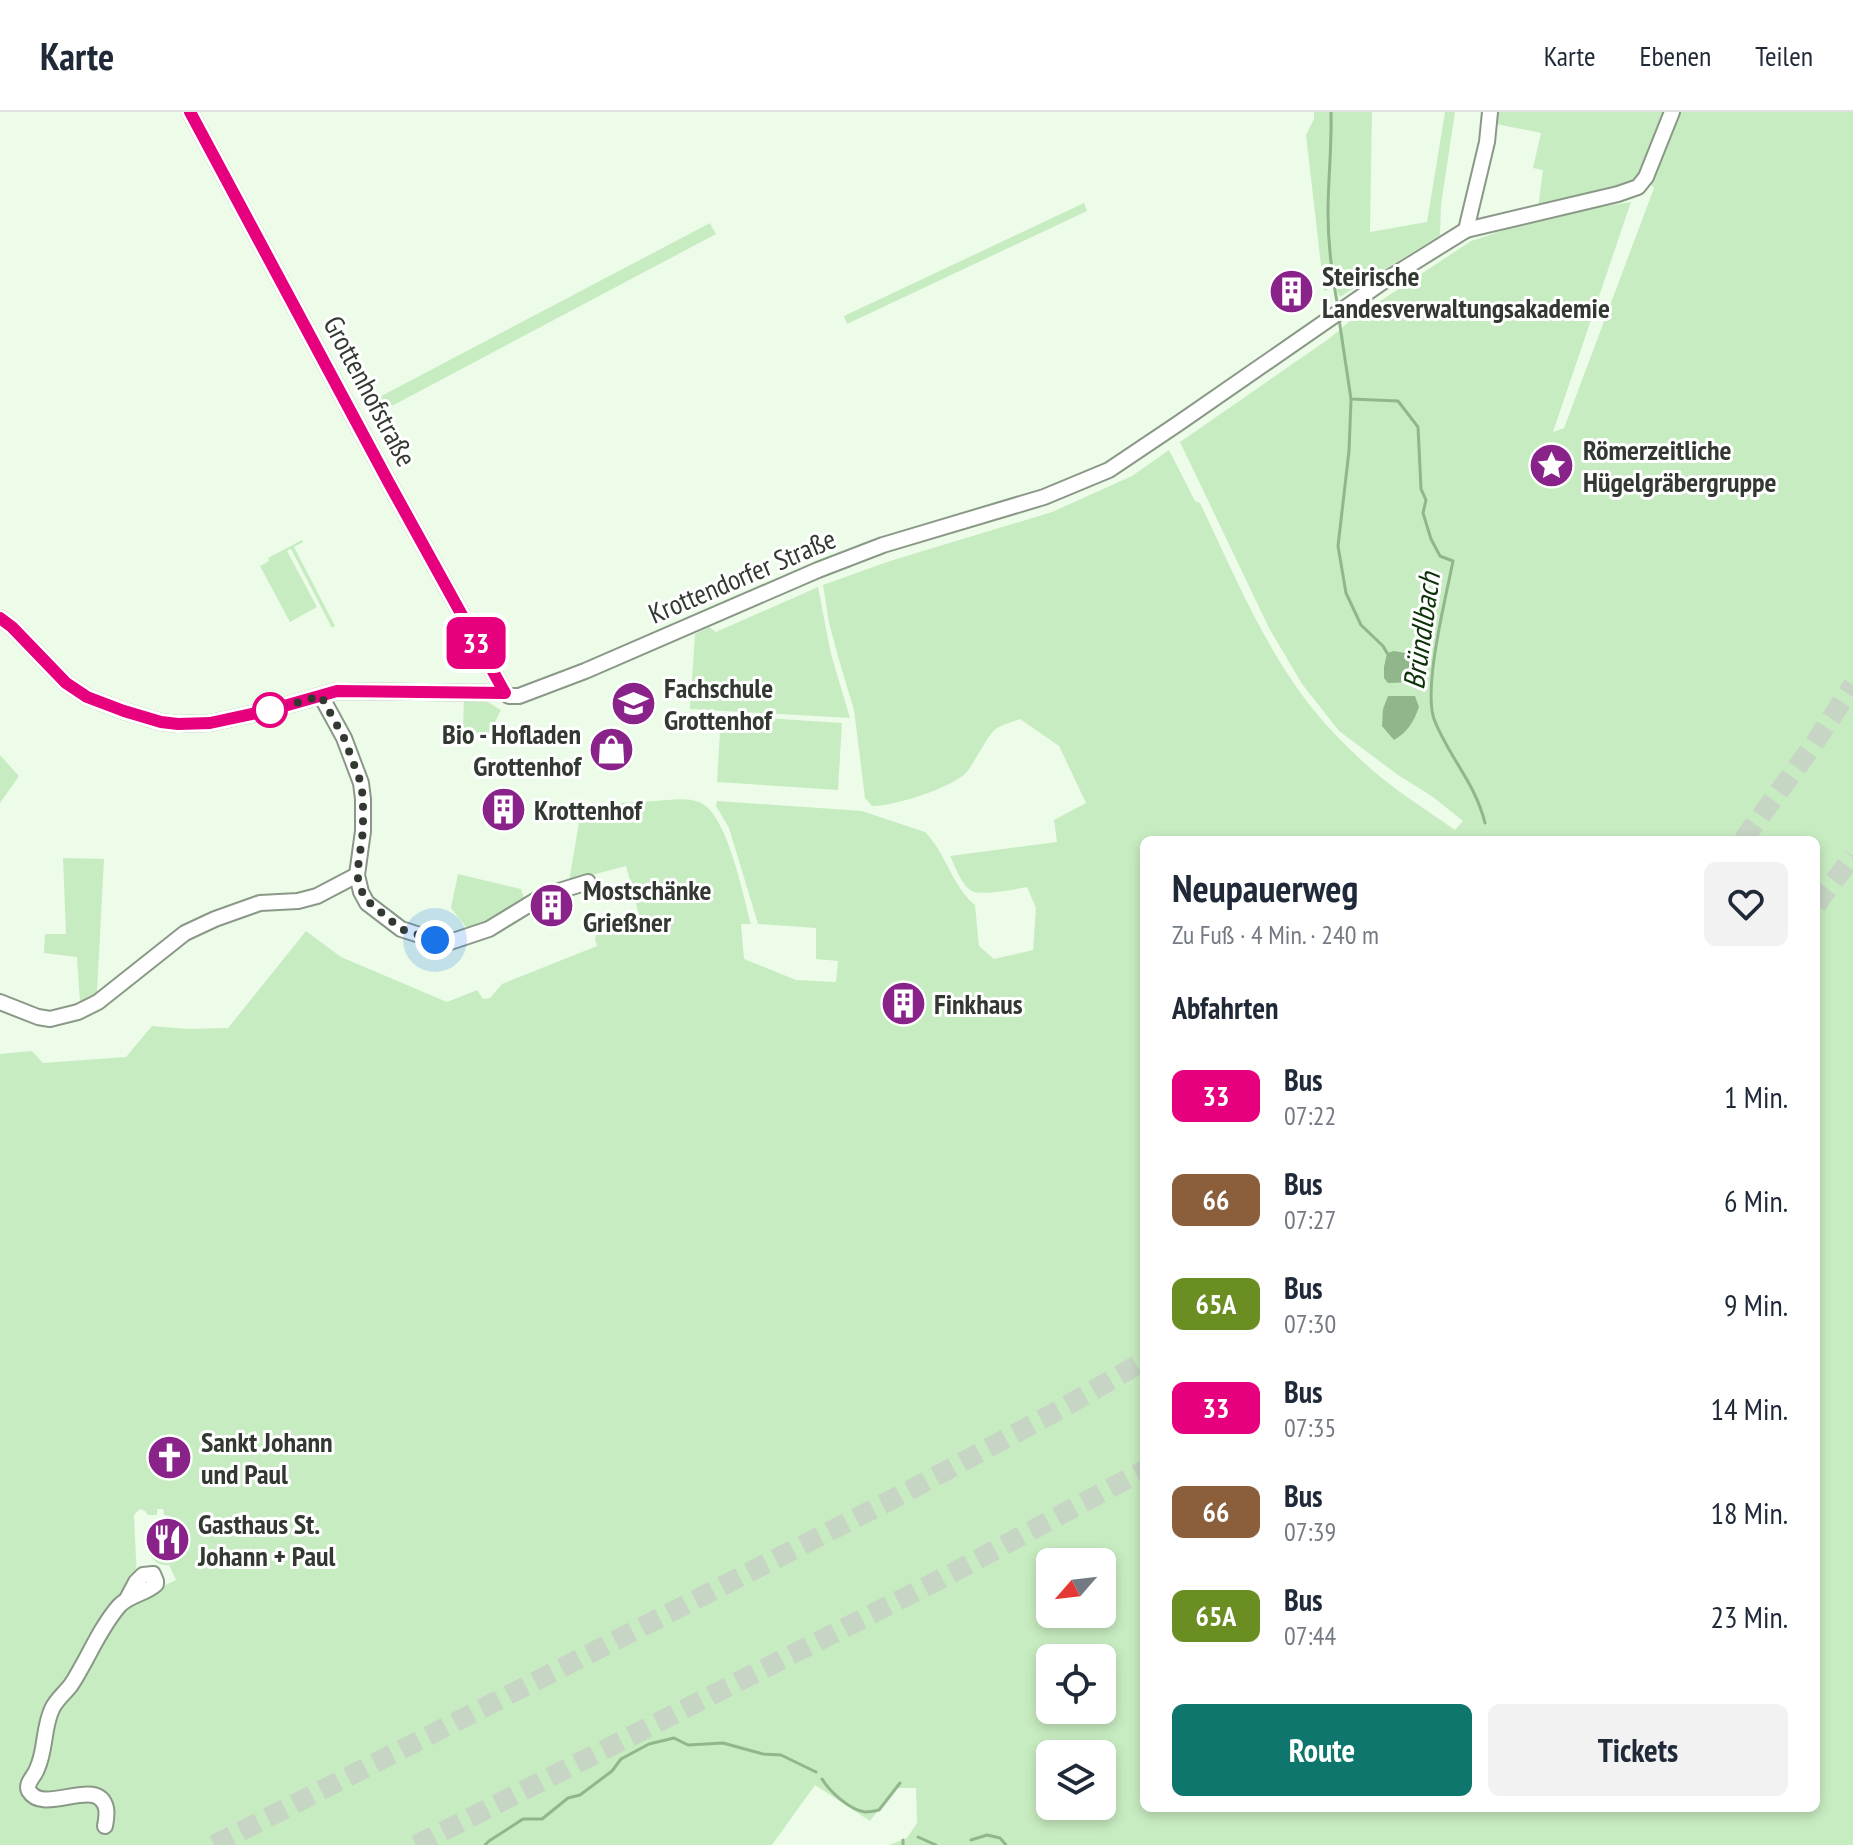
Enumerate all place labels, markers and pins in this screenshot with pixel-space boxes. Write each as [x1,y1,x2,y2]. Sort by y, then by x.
place label: Steirische Landesverwaltungsakademie [1322,257,1610,326]
building icon: Steirische Landesverwaltungsakademie [1267,268,1315,316]
place label: Römerzeitliche Hügelgräbergruppe [1583,431,1776,500]
place icon: Römerzeitliche Hügelgräbergruppe [1528,442,1576,490]
place label: Fachschule Grottenhof [664,669,773,738]
school or university icon: Fachschule Grottenhof [609,680,657,728]
unlabelled marker [253,693,287,727]
place label: Bio - Hofladen Grottenhof [442,715,583,784]
shop icon: Bio - Hofladen Grottenhof [588,726,636,774]
building icon: Krottenhof [479,786,527,834]
place label: Krottenhof [534,791,643,828]
place label: Mostschänke Grießner [583,871,712,940]
building icon: Mostschänke Grießner [528,882,576,930]
building icon: Finkhaus [879,980,927,1028]
place label: Finkhaus [934,985,1023,1022]
place label: Sankt Johann und Paul [201,1423,333,1492]
church icon: Sankt Johann und Paul [146,1434,194,1482]
place label: Gasthaus St. Johann + Paul [197,1505,336,1574]
restaurant icon: Gasthaus St. Johann + Paul [143,1516,191,1564]

